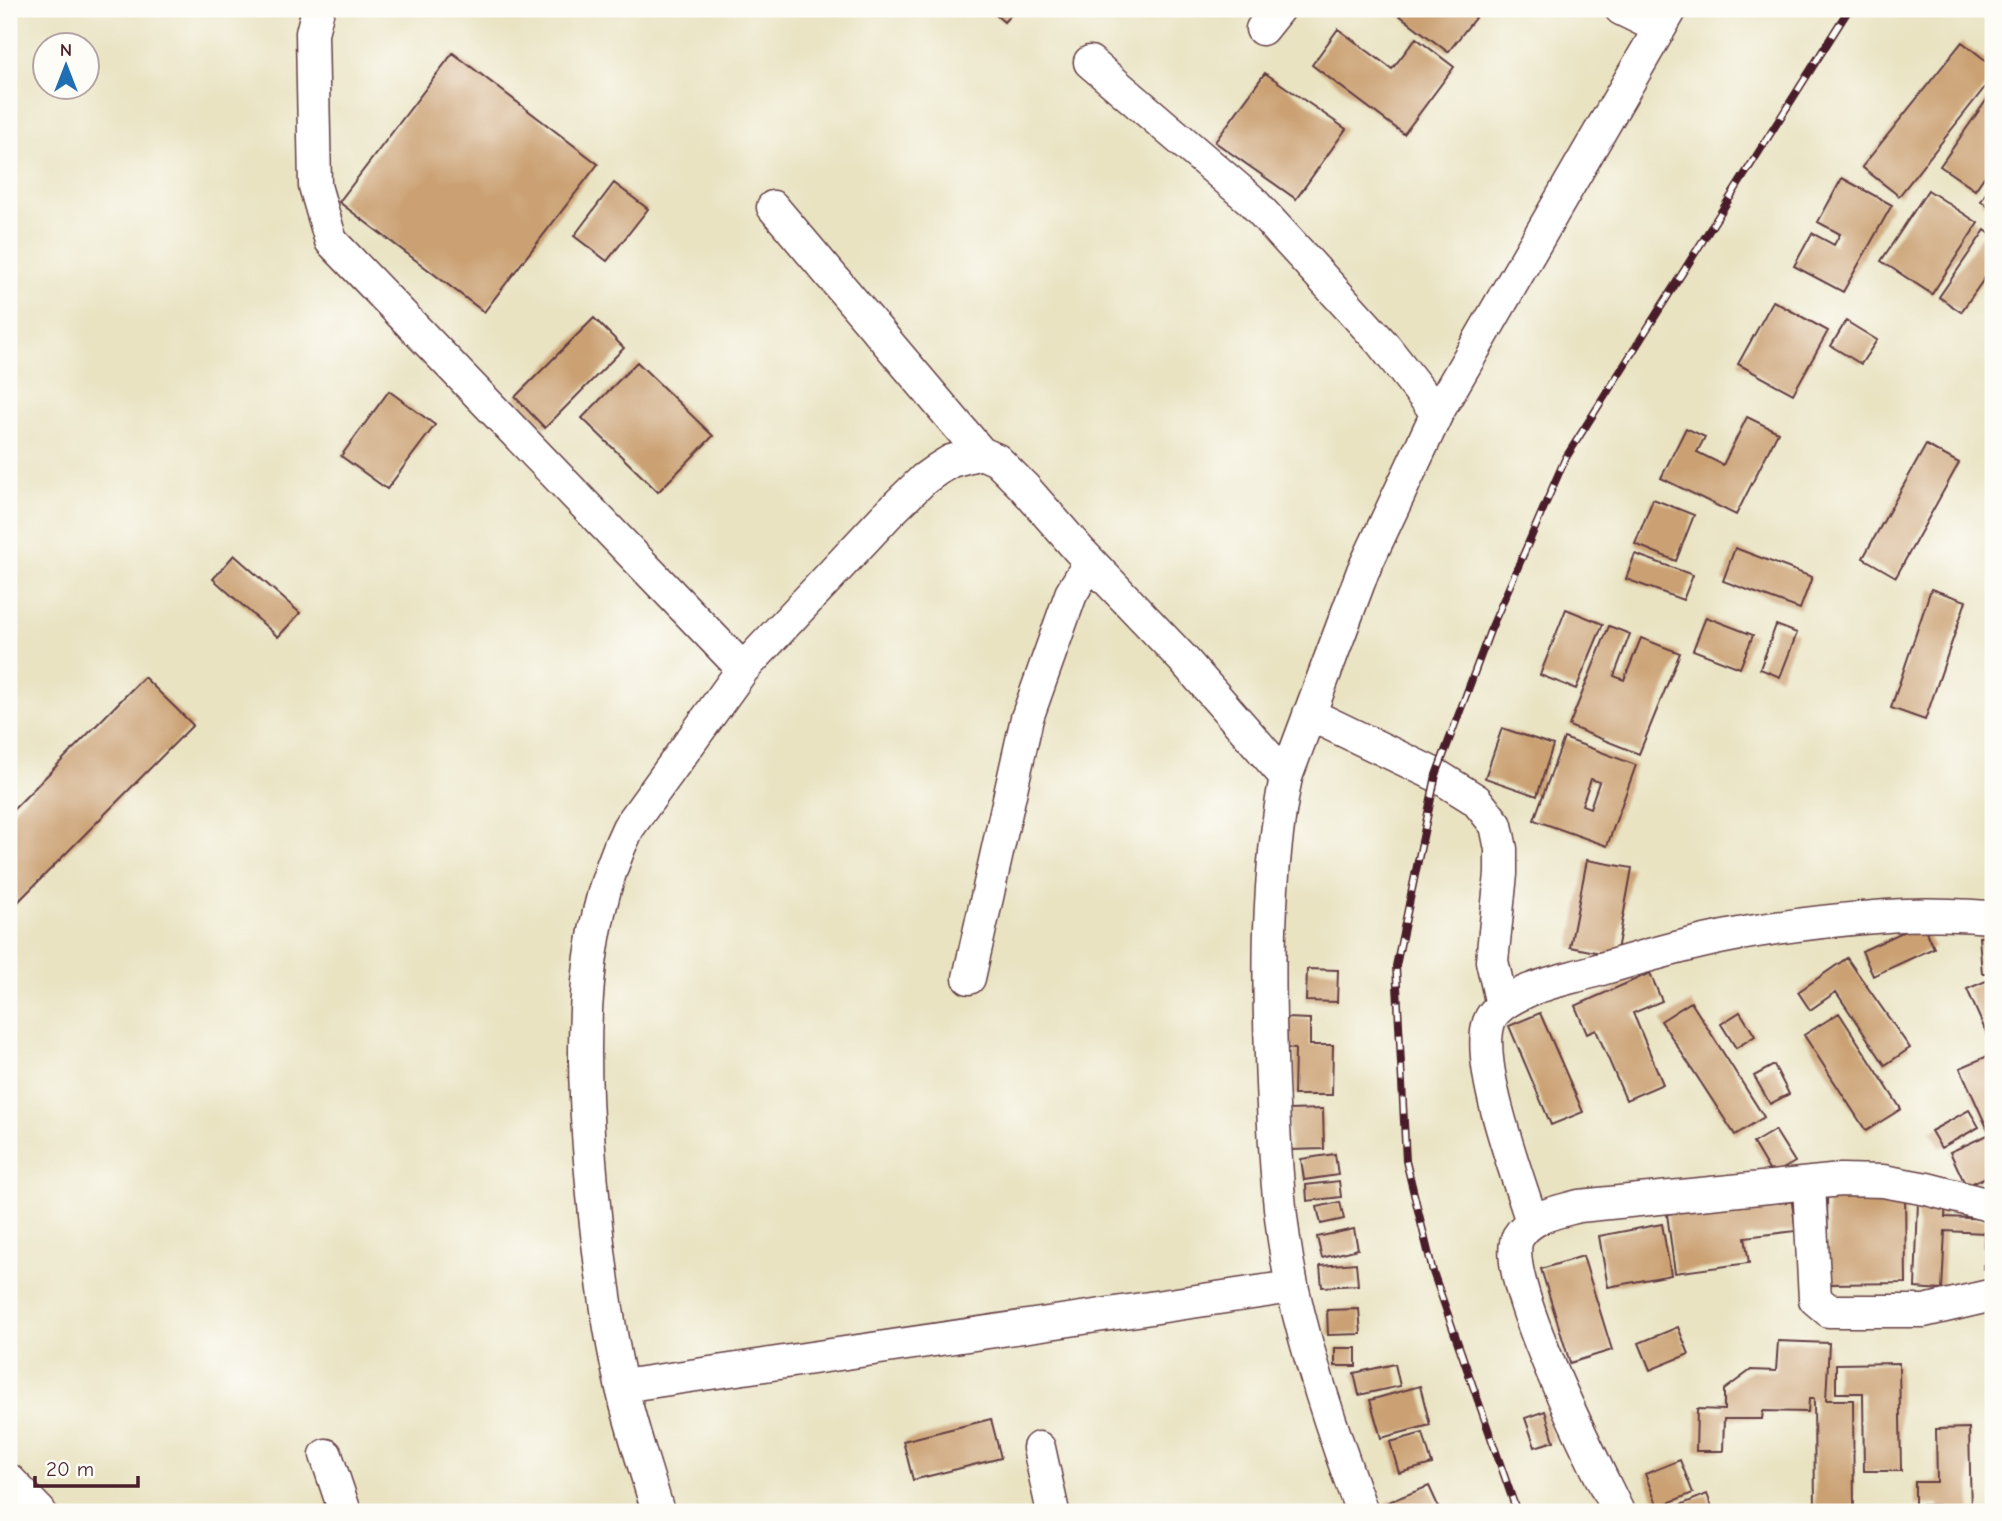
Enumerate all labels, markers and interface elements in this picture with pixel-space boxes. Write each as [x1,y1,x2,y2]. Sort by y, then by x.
north arrow [32,32,102,102]
text: N [60,39,72,61]
scale bar [35,1444,138,1488]
text: 20 m [46,1457,94,1481]

